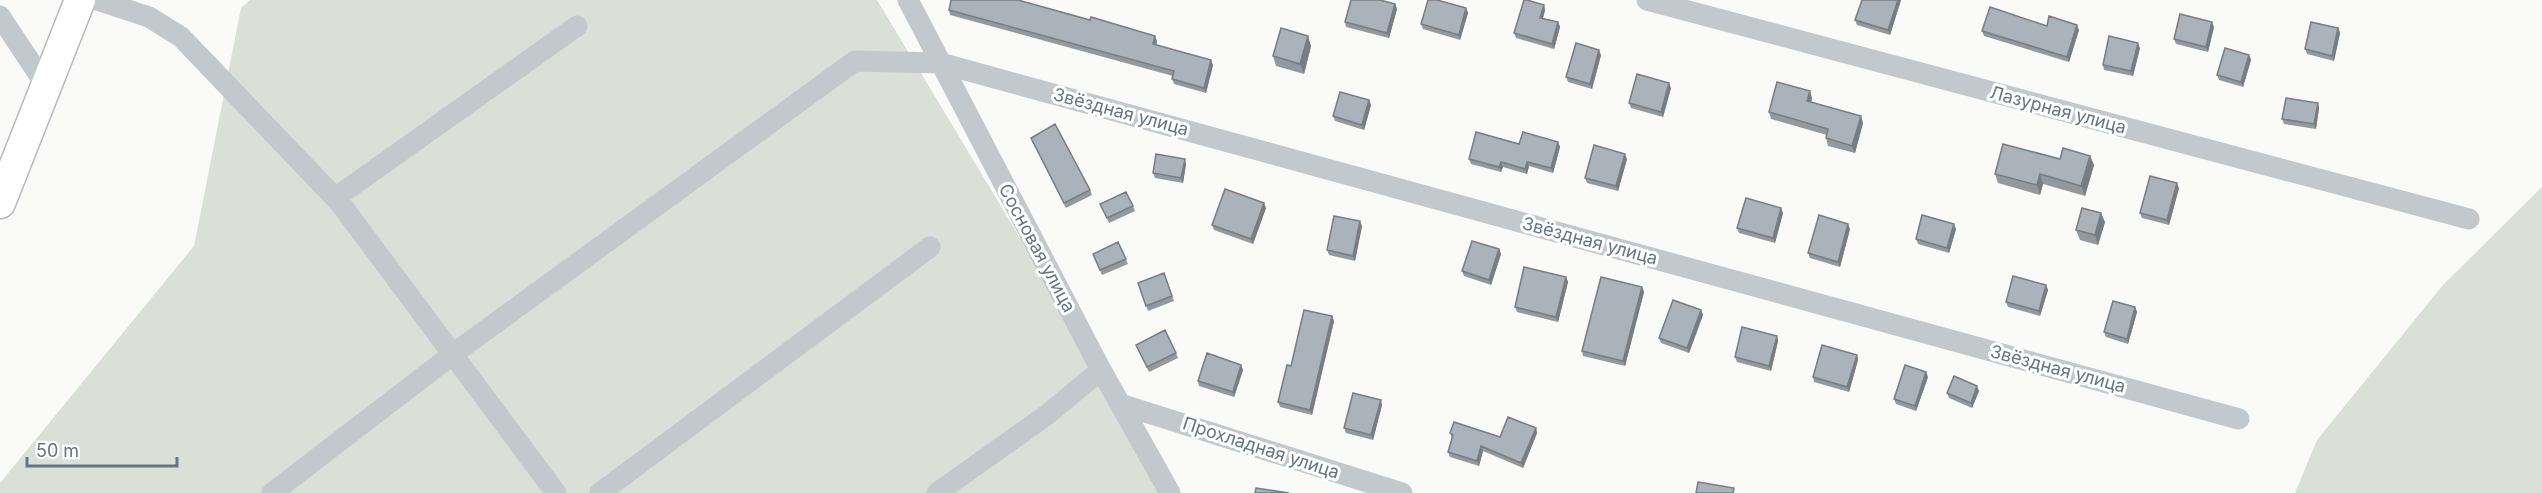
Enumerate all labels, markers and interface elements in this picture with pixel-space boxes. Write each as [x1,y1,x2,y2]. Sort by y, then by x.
street label: Лазурная улица [1988,81,2129,138]
street label: Звёздная улица [1051,83,1191,140]
street label: Сосновая улица [995,180,1080,315]
street label: Звёздная улица [1520,212,1660,269]
street label: Звёздная улица [1988,340,2128,397]
street label: Прохладная улица [1180,412,1342,483]
scale bar [27,430,177,468]
text: 50 m [36,440,79,461]

